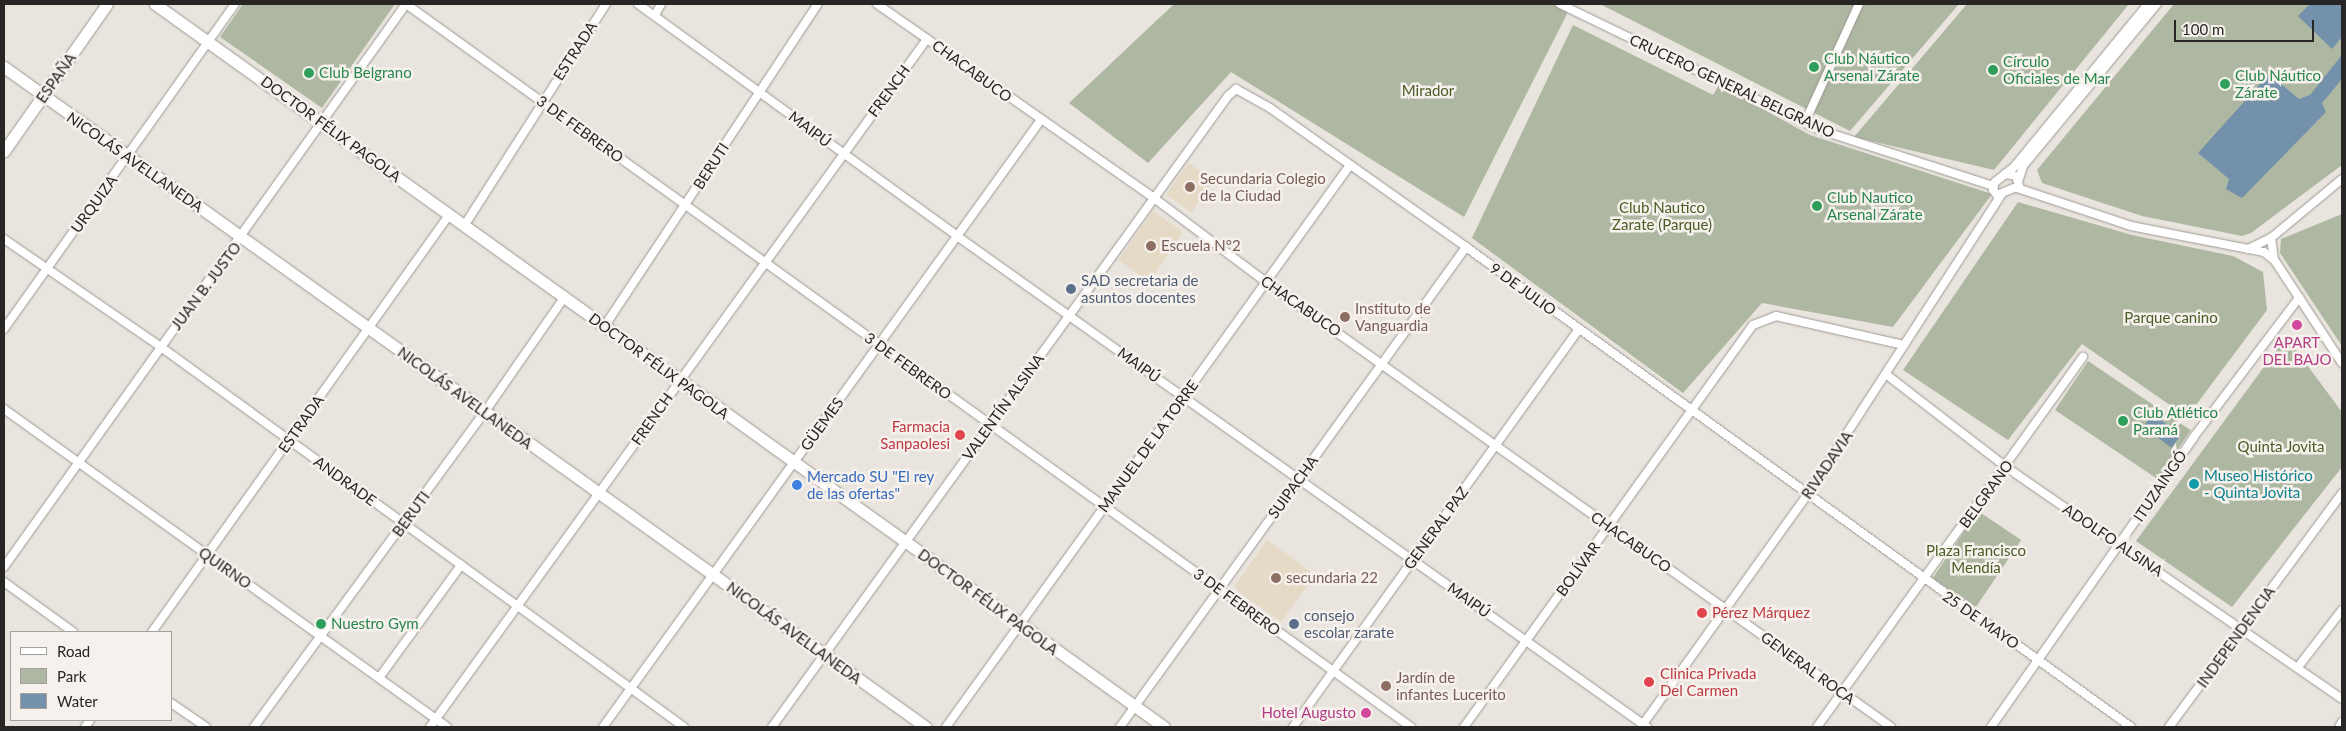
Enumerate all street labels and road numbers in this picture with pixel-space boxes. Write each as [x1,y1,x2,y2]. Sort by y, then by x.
street label: ESTRADA [549,18,601,84]
street label: CRUCERO GENERAL BELGRANO [1626,30,1838,142]
street label: CHACABUCO [929,36,1015,106]
street label: ESPAÑA [32,50,80,106]
street label: FRENCH [864,62,914,120]
street label: DOCTOR FÉLIX PAGOLA [257,72,405,186]
street label: 3 DE FEBRERO [533,92,627,166]
street label: MAIPÚ [785,107,835,151]
street label: NICOLÁS AVELLANEDA [63,108,207,216]
street label: BERUTI [689,139,733,193]
street label: URQUIZA [67,172,121,236]
street label: JUAN B. JUSTO [167,238,245,334]
street label: 9 DE JULIO [1486,259,1560,319]
street label: CHACABUCO [1257,272,1345,340]
street label: DOCTOR FÉLIX PAGOLA [585,309,733,423]
street label: 3 DE FEBRERO [861,329,955,403]
street label: NICOLÁS AVELLANEDA [394,343,536,453]
street label: MAIPÚ [1114,344,1164,386]
street label: VALENTÍN ALSINA [958,350,1048,464]
street label: MANUEL DE LA TORRE [1094,376,1202,516]
street label: FRENCH [628,389,676,449]
street label: ESTRADA [275,392,327,456]
street label: GÜEMES [797,394,847,454]
street label: RIVADAVIA [1798,428,1856,502]
street label: ITUZAINGÓ [2130,447,2190,525]
street label: ANDRADE [310,452,380,510]
street label: SUIPACHA [1264,452,1322,522]
street label: BELGRANO [1955,457,2017,531]
street label: GENERAL PAZ [1400,483,1472,573]
street label: BERUTI [388,488,434,540]
street label: ADOLFO ALSINA [2059,500,2167,580]
street label: CHACABUCO [1587,508,1675,576]
street label: BOLÍVAR [1552,538,1604,600]
street label: QUIRNO [195,543,255,593]
street label: DOCTOR FÉLIX PAGOLA [914,545,1062,659]
street label: 3 DE FEBRERO [1190,565,1284,639]
street label: NICOLÁS AVELLANEDA [723,578,865,688]
street label: MAIPÚ [1444,579,1494,621]
street label: INDEPENDENCIA [2193,583,2279,691]
street label: 25 DE MAYO [1939,587,2023,653]
street label: GENERAL ROCA [1757,628,1859,708]

